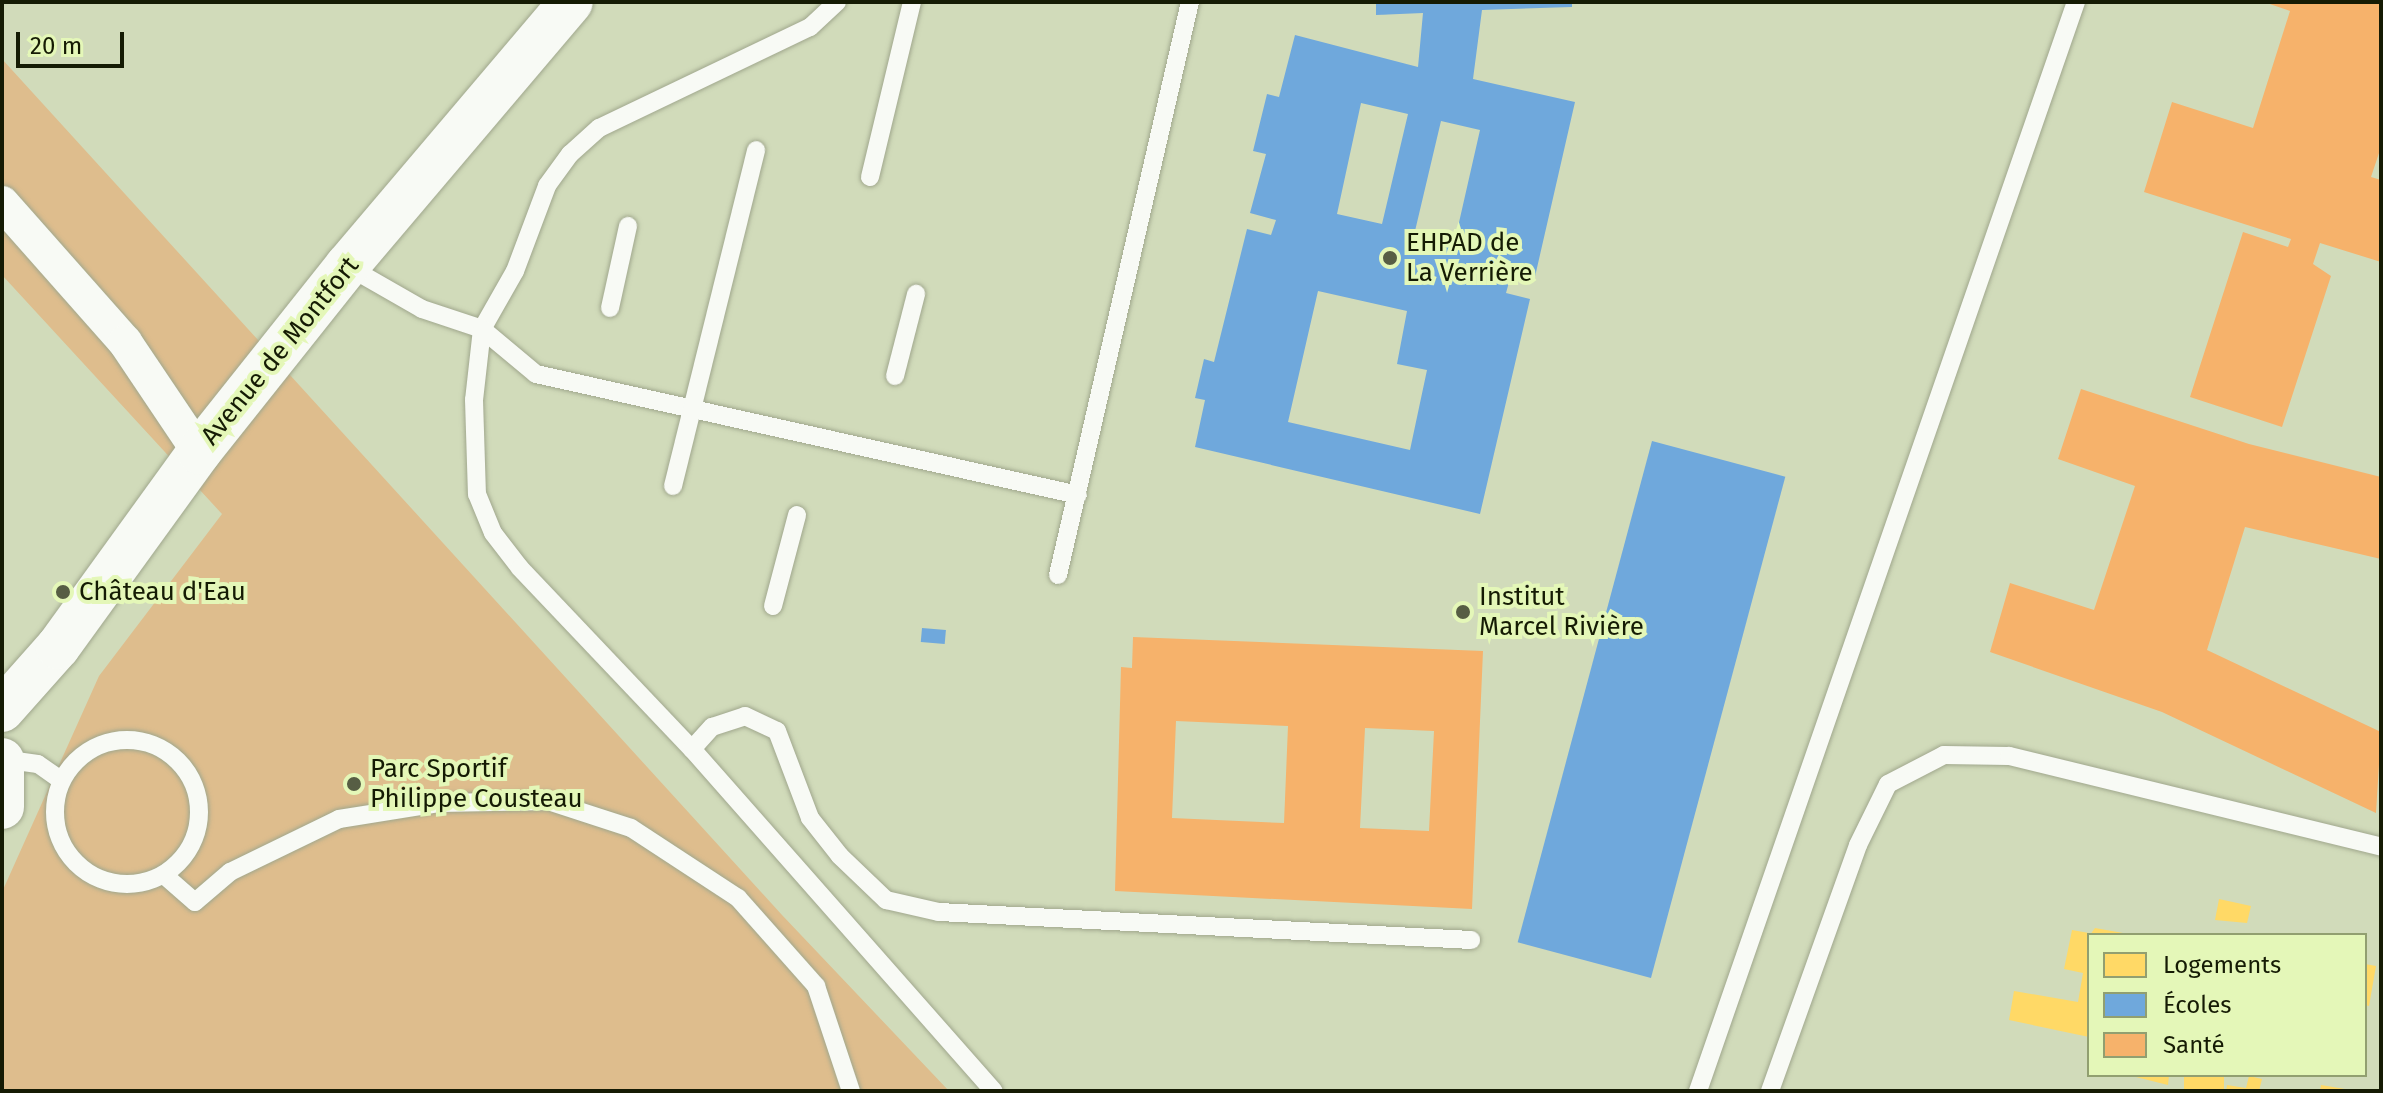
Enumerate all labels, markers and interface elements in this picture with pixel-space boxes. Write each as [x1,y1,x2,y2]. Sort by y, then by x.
scale bar [20,16,128,66]
text: 20 m [30,32,82,60]
place label: EHPAD de La Verrière [1406,227,1533,288]
marker: EHPAD de La Verrière [1381,249,1399,267]
street label: Avenue de Montfort [195,251,365,451]
place label: Château d'Eau [79,576,246,608]
place label: Institut Marcel Rivière [1479,581,1644,642]
marker: Château d'Eau [54,583,72,601]
marker: Institut Marcel Rivière [1454,603,1472,621]
place label: Parc Sportif Philippe Cousteau [370,753,583,814]
marker: Parc Sportif Philippe Cousteau [345,775,363,793]
legend [2087,933,2367,1077]
text: Logements [2163,951,2281,979]
text: Écoles [2163,991,2232,1019]
text: Santé [2163,1031,2225,1059]

